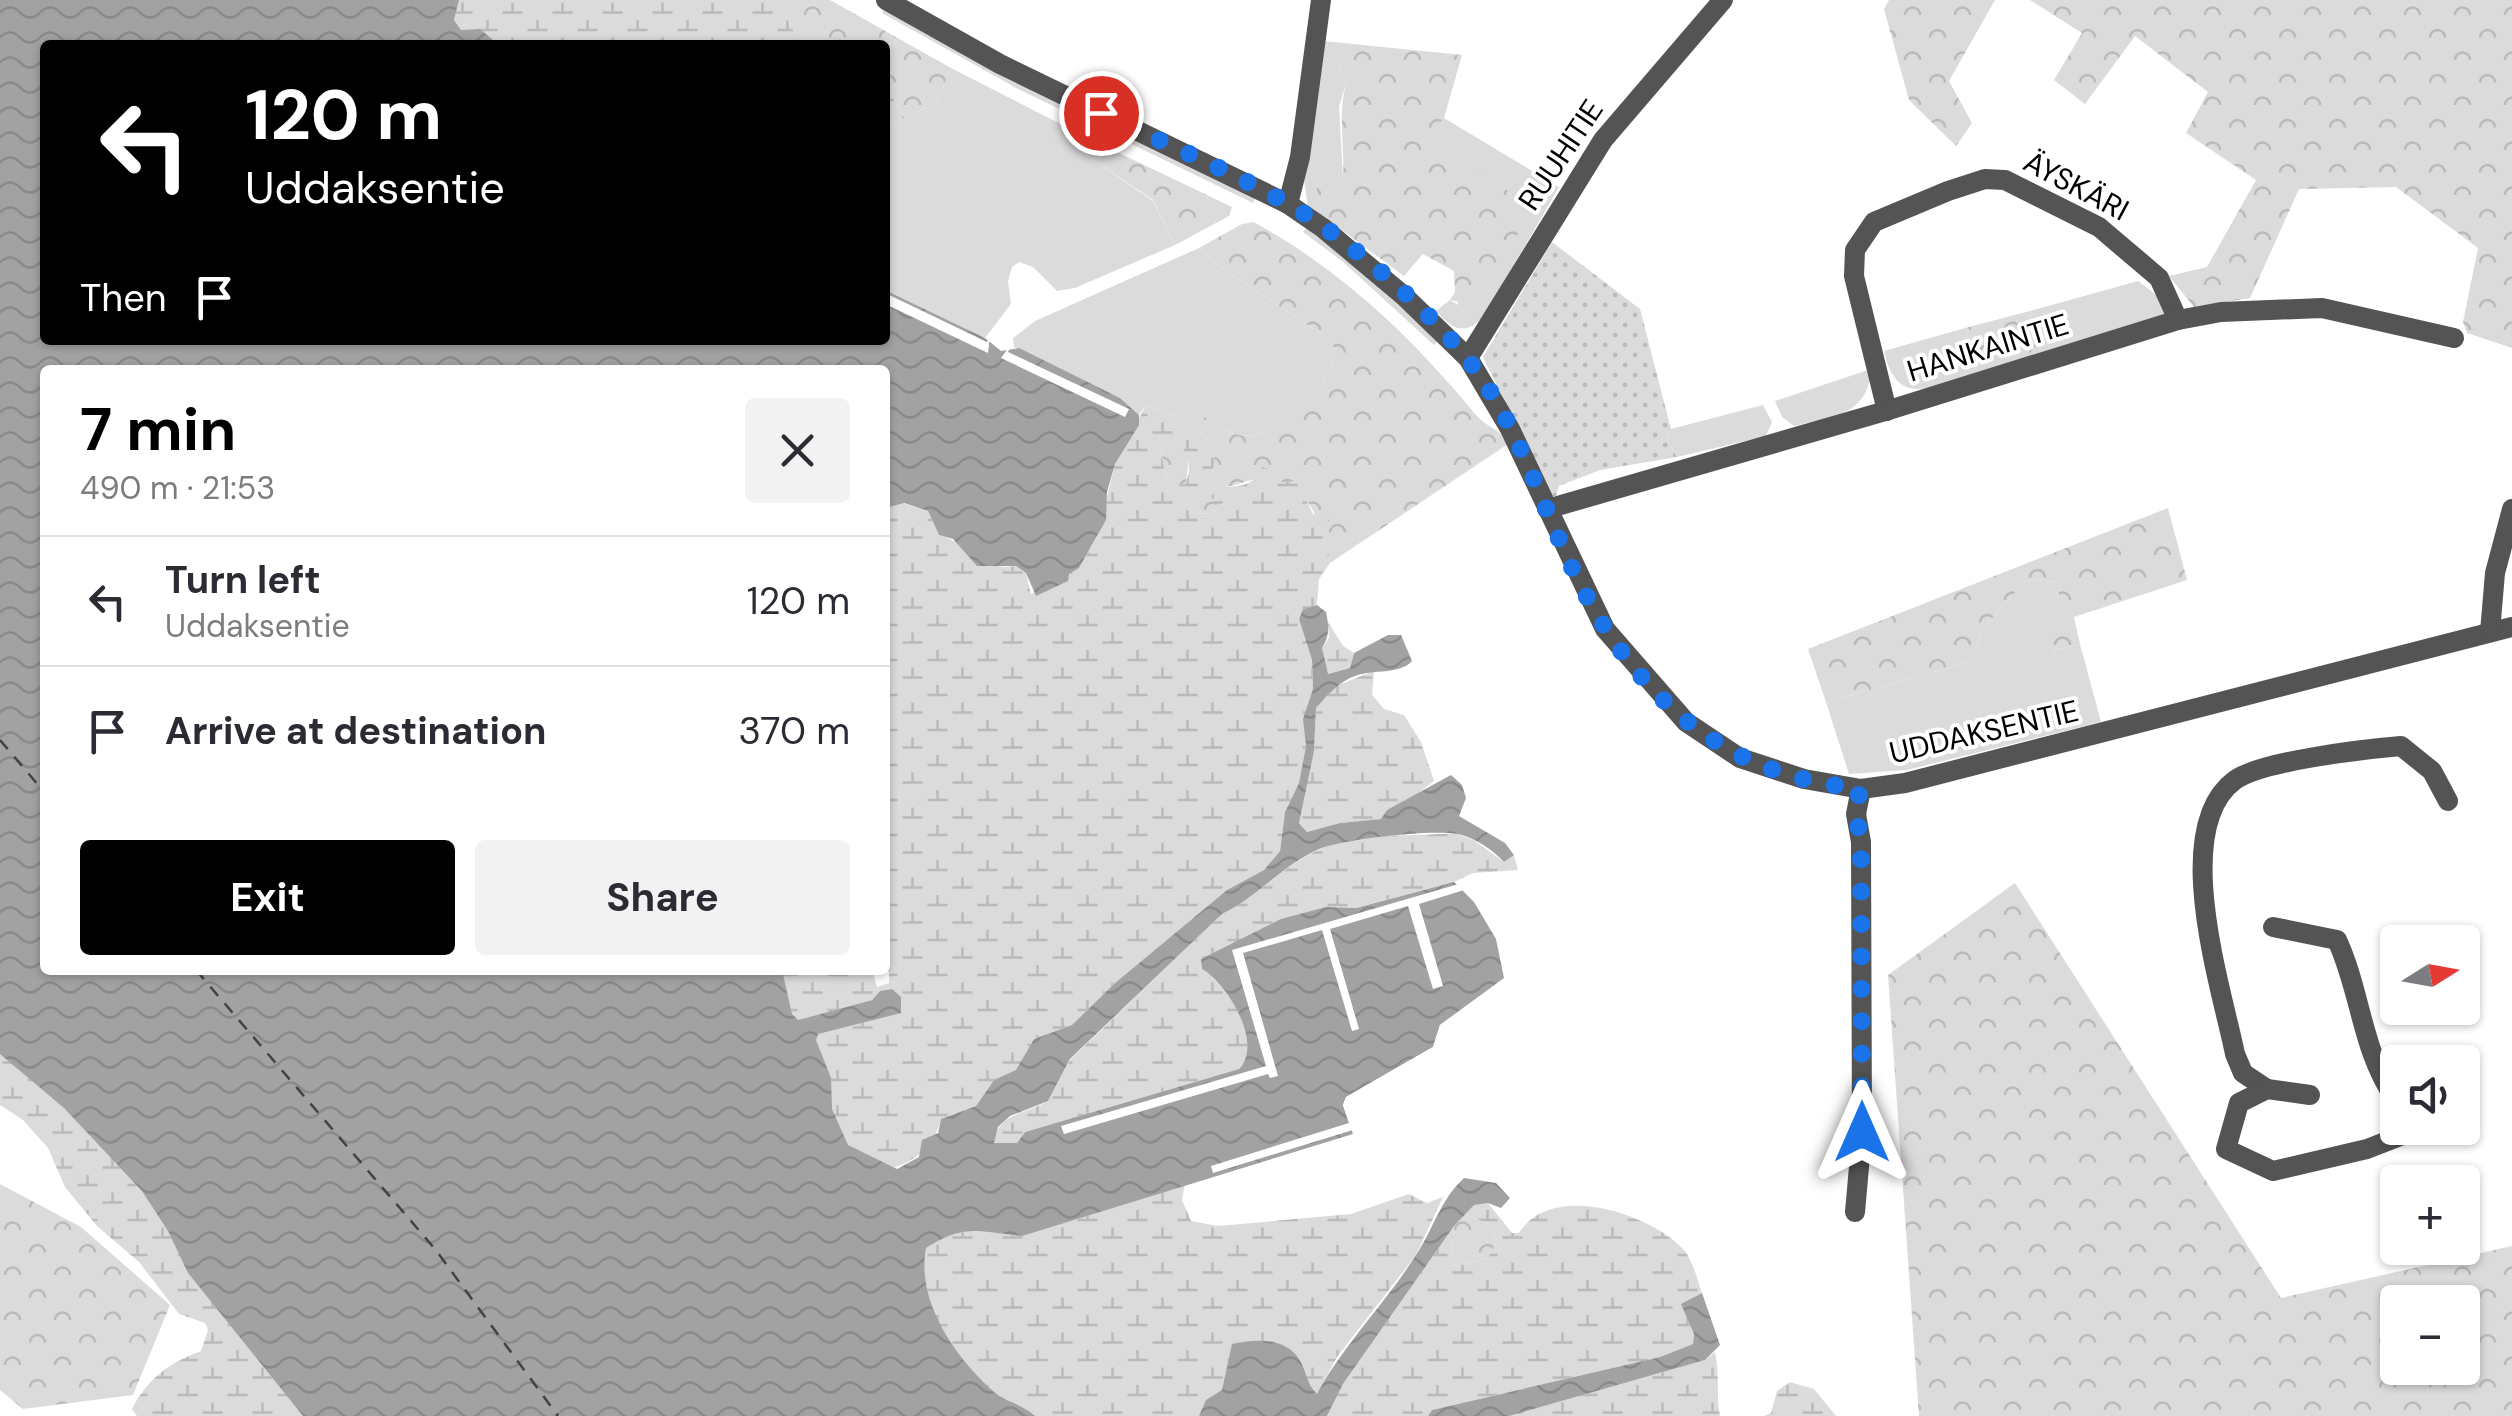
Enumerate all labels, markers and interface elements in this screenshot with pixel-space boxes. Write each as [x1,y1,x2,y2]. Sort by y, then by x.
text: 120 m [245,70,442,161]
pin [1059,71,1144,156]
icon: left [80,80,210,210]
icon: arrive [1074,86,1129,141]
street label: RUUHITIE [1509,92,1612,218]
street label: ÄYSKÄRI [2017,142,2136,229]
text: Uddaksentie [245,158,505,217]
icon: arrive [187,270,242,325]
text: Then [80,273,167,323]
street label: HANKAINTIE [1902,304,2073,391]
text: 7 min [80,390,236,469]
button: close [745,398,850,503]
text: 490 m · 21:53 [80,467,275,509]
text: Turn left [165,555,321,605]
icon: left [80,574,135,629]
text: 120 m [747,576,850,626]
text: Uddaksentie [165,605,350,647]
street label: UDDAKSENTIE [1886,691,2082,772]
icon: arrive [80,704,135,759]
text: Arrive at destination [165,706,547,756]
text: 370 m [738,706,850,756]
button: Exit [80,840,455,955]
button: Share [475,840,850,955]
north arrow [2380,925,2480,1025]
map controls [2380,925,2480,1385]
button: sound [2380,1045,2480,1145]
position arrow [1810,1080,1914,1184]
button: + [2380,1165,2480,1265]
button: − [2380,1285,2480,1385]

